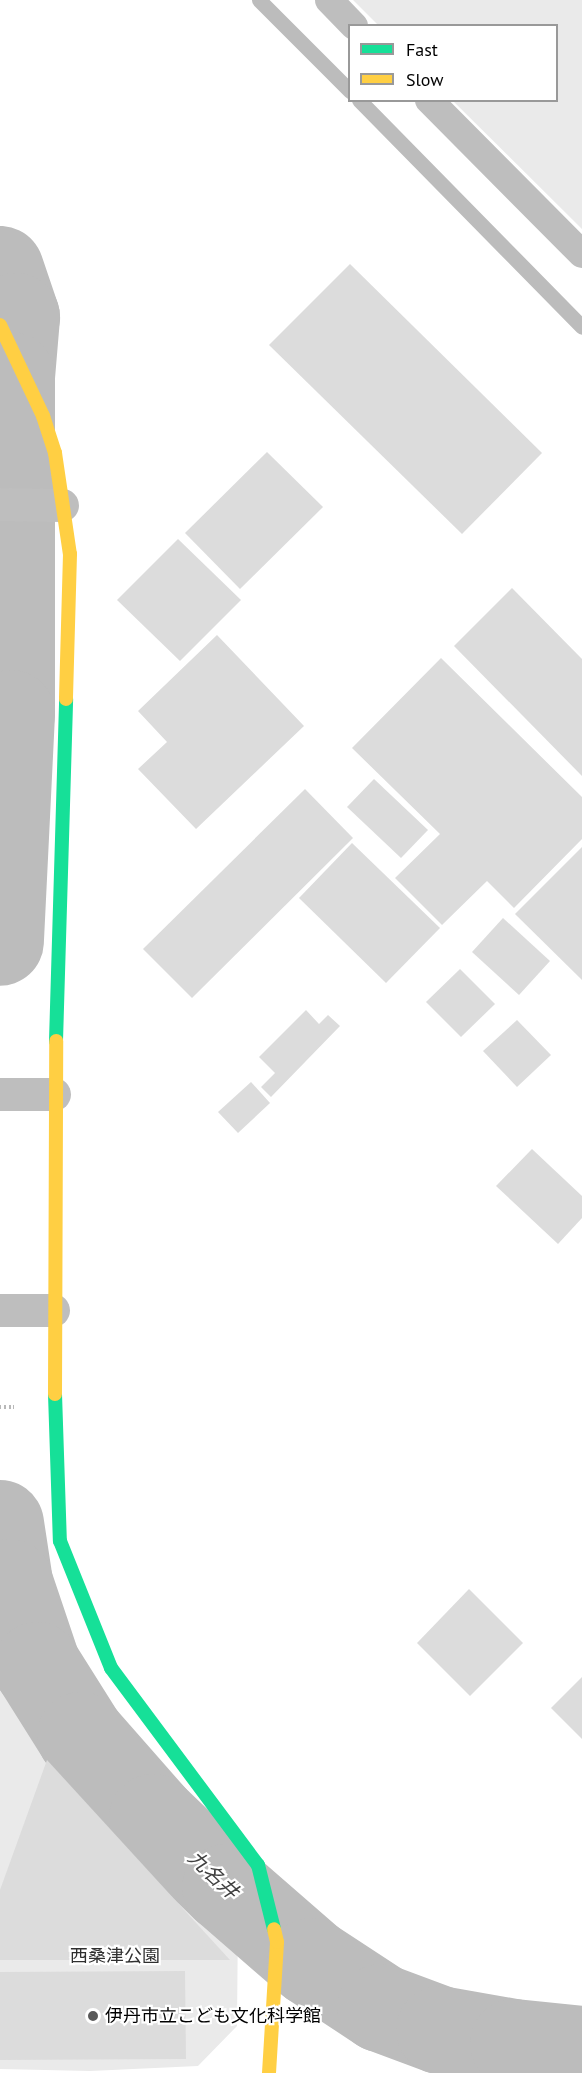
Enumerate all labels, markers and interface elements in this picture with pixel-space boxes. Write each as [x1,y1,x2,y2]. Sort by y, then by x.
legend [348,24,558,102]
text: Fast [406,38,438,61]
text: Slow [406,68,444,91]
water label: 九名井 [183,1846,243,1904]
park label: 西桑津公園 [70,1945,160,1967]
place label: 伊丹市立こども文化科学館 [105,2005,321,2027]
marker: 伊丹市立こども文化科学館 [86,2009,100,2023]

